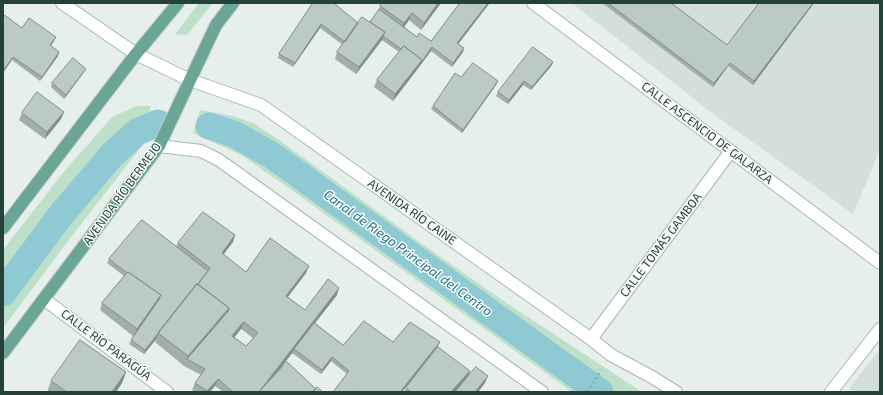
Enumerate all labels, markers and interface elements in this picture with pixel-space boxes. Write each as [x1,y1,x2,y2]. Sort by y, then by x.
street label: CALLE ASCENCIO DE GALARZA [639,79,775,187]
street label: AVENIDA RÍO BERMEJO [80,140,164,248]
street label: AVENIDA RÍO CAINE [365,176,459,248]
water label: Canal de Riego Principal del Centro [321,187,495,319]
street label: CALLE TOMÁS GAMBOA [617,190,705,300]
street label: CALLE RÍO PARAGÚA [58,306,154,384]

